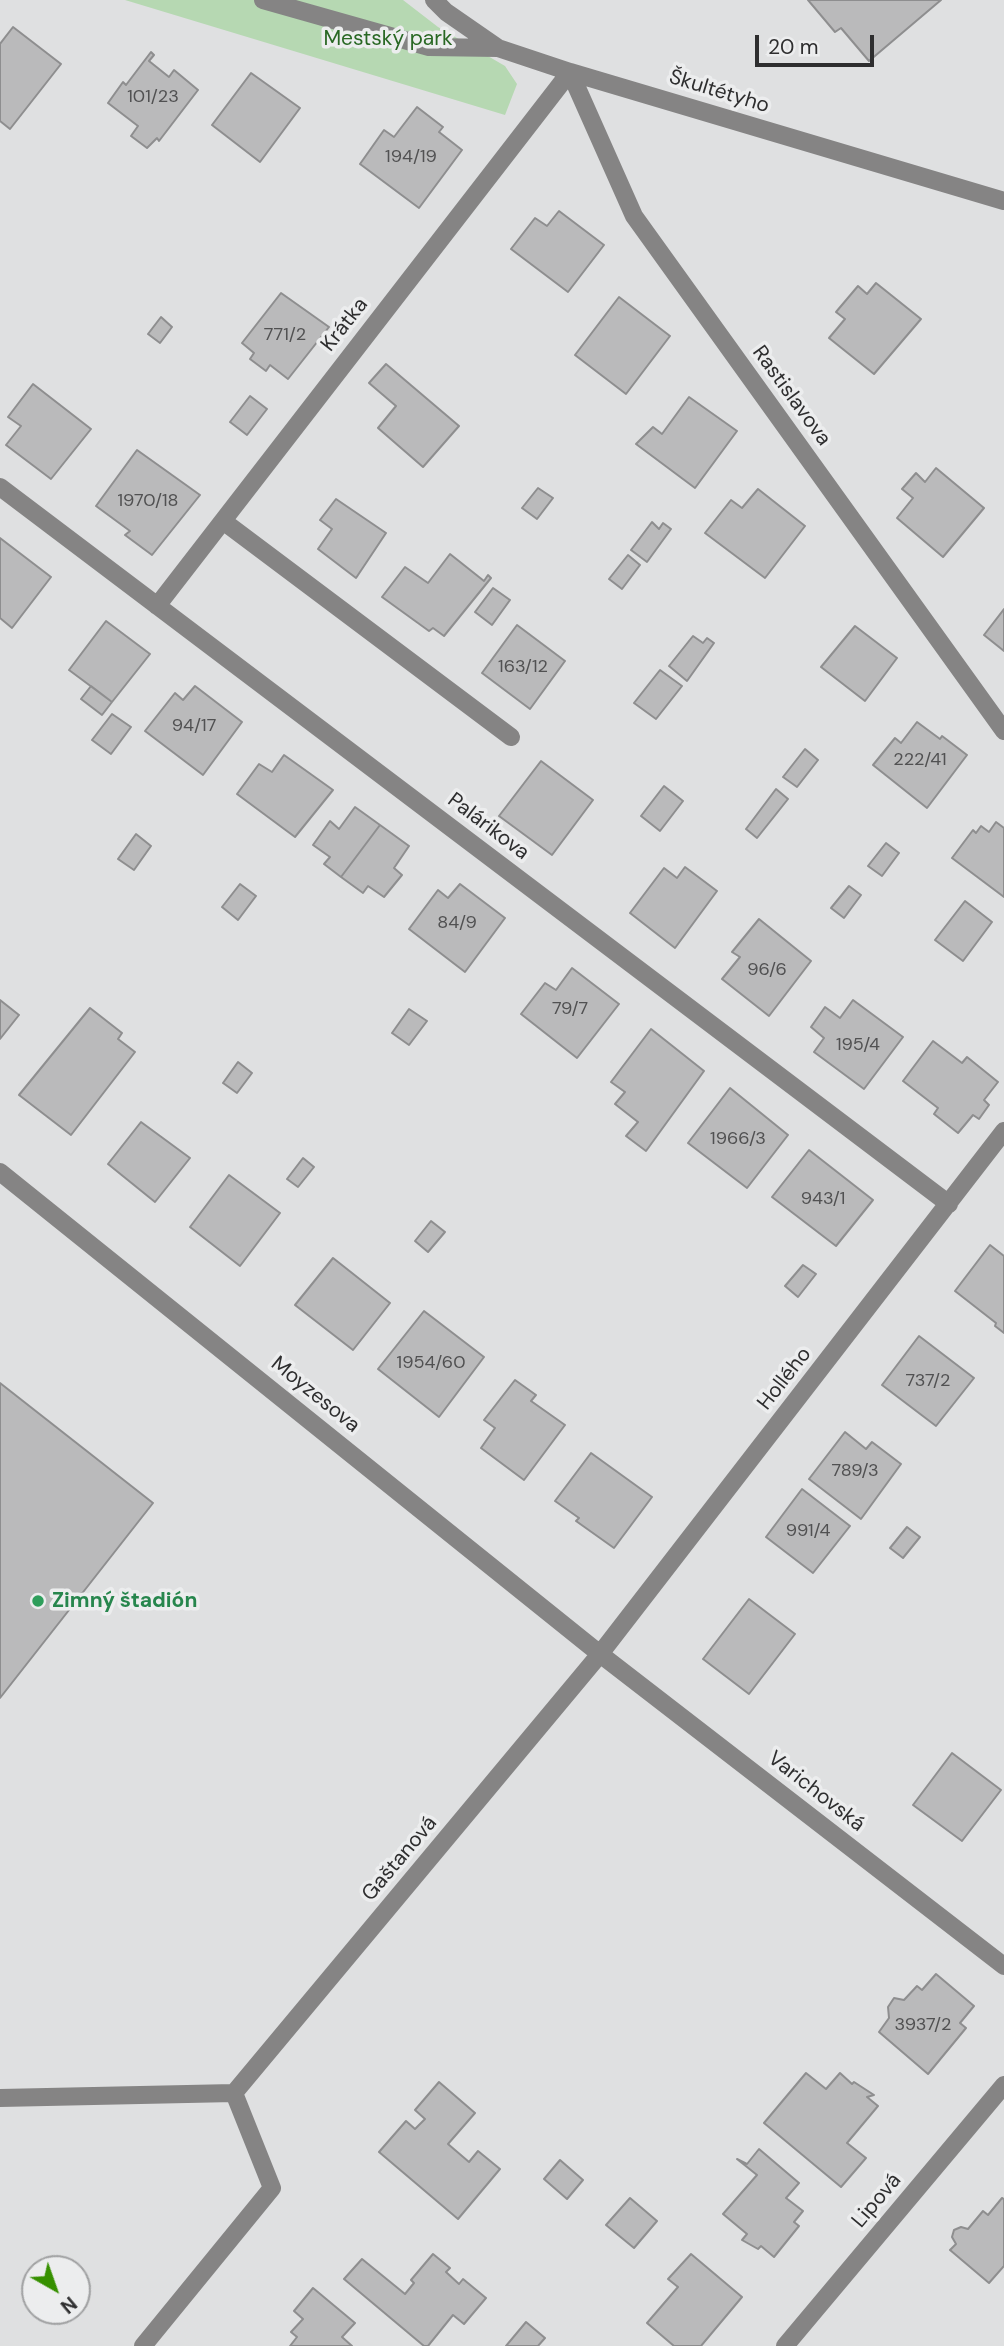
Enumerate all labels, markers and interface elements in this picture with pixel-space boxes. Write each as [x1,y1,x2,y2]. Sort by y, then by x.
scale bar [759,21,878,65]
park label: Mestský park [323,26,453,52]
text: 20 m [768,33,819,61]
street label: Škultétyho [666,65,772,119]
house number: 101/23 [127,86,179,108]
house number: 194/19 [385,146,437,168]
street label: Krátka [316,293,374,357]
house number: 771/2 [264,324,306,346]
street label: Rastislavova [746,341,836,451]
house number: 1970/18 [117,490,179,512]
house number: 163/12 [498,656,548,678]
house number: 94/17 [172,715,216,737]
house number: 222/41 [893,749,947,771]
street label: Palárikova [442,788,534,866]
house number: 84/9 [437,912,477,934]
house number: 96/6 [747,959,787,981]
house number: 79/7 [552,998,588,1020]
house number: 195/4 [836,1034,880,1056]
house number: 1966/3 [710,1128,766,1150]
house number: 943/1 [801,1188,845,1210]
street label: Hollého [753,1343,817,1415]
street label: Moyzesova [266,1352,364,1438]
house number: 1954/60 [397,1352,465,1374]
house number: 737/2 [906,1370,950,1392]
house number: 789/3 [831,1460,879,1482]
house number: 991/4 [786,1520,830,1542]
place label: Zimný štadión [52,1588,197,1614]
marker: Zimný štadión [30,1593,46,1609]
street label: Varichovská [762,1746,870,1838]
street label: Gaštanová [357,1811,443,1907]
house number: 3937/2 [895,2014,951,2036]
street label: Lipová [847,2169,907,2233]
north arrow [21,2255,91,2325]
text: N [55,2291,82,2319]

